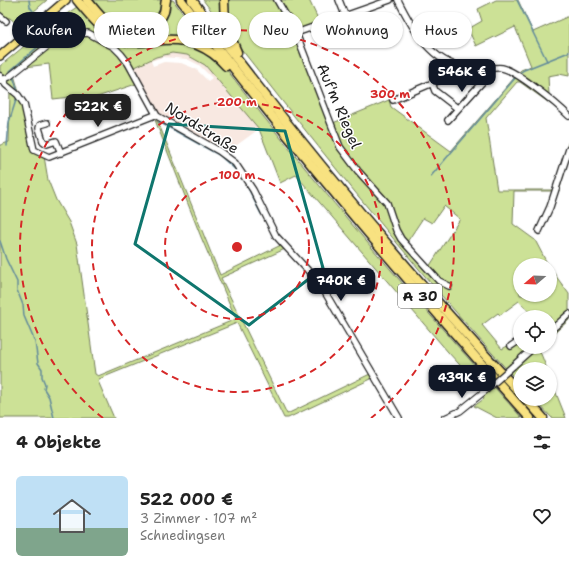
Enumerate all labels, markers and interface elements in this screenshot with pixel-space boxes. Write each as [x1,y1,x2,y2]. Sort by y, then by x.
chip: Kaufen [12,12,86,48]
chip: Mieten [94,12,169,48]
chip: Filter [177,12,241,48]
chip: Neu [249,12,303,48]
chip: Wohnung [311,12,403,48]
chip: Haus [411,12,472,48]
pin: 546K € [429,59,495,93]
street label: Auf'm Riegel [312,60,366,152]
text: 546K € [438,63,486,80]
text: 300 m [370,86,410,102]
pin: 522K € [65,94,131,128]
text: 200 m [217,94,257,110]
street label: Nordstraße [161,97,243,159]
text: 522K € [74,98,122,115]
text: 100 m [219,167,256,183]
centre of rings [230,240,244,254]
north arrow [513,258,557,302]
map controls [513,258,557,406]
pin: 740K € [308,268,374,302]
text: 740K € [316,272,366,289]
road number: A 30 [398,284,442,308]
button: locate [513,310,557,354]
button: layers [513,362,557,406]
pin: 439K € [429,365,495,399]
text: 439K € [438,369,486,386]
text: 4 Objekte [16,431,101,453]
icon: filters [531,431,553,453]
text: 522 000 € [140,488,233,510]
icon: home [48,492,96,540]
icon: heart [531,505,553,527]
text: 3 Zimmer · 107 m² [140,510,257,527]
text: Schnedingsen [140,527,225,544]

